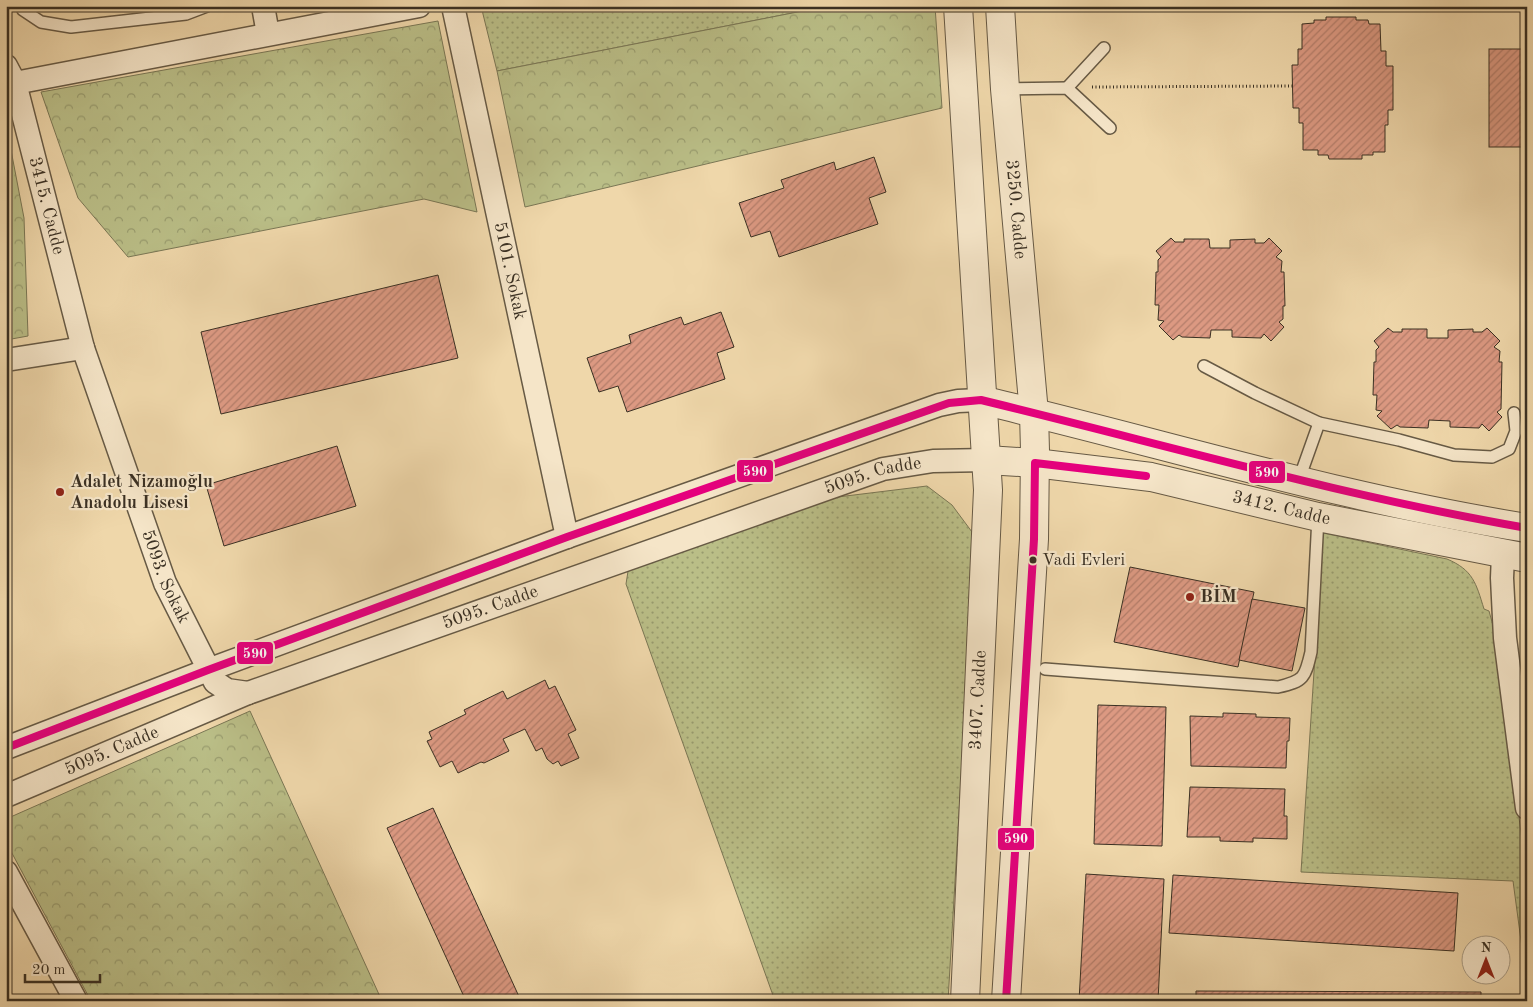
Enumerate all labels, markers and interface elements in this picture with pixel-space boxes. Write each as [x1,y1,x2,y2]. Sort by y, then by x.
street label: 3415. Cadde [25,155,68,256]
street label: 3250. Cadde [1002,159,1029,260]
street label: 5101. Sokak [491,220,529,322]
street label: 5095. Cadde [822,454,923,498]
line badge: 590 [736,459,774,483]
line badge: 590 [1248,460,1286,484]
text: 590 [743,465,767,479]
text: 590 [1255,466,1279,480]
place label: Adalet Nizamoğlu Anadolu Lisesi [70,473,213,512]
marker: Adalet Nizamoğlu Anadolu Lisesi [54,486,66,498]
street label: 3412. Cadde [1231,488,1332,528]
street label: 5093. Sokak [138,528,193,626]
place label: Vadi Evleri [1042,552,1126,569]
marker: Vadi Evleri [1028,555,1038,565]
street label: 5095. Cadde [440,582,540,633]
place label: BİM [1200,585,1237,606]
marker: BİM [1184,591,1196,603]
line badge: 590 [236,641,274,665]
text: 590 [243,647,267,661]
street label: 3407. Cadde [966,650,990,750]
street label: 5095. Cadde [62,723,161,779]
line badge: 590 [997,827,1035,851]
text: 590 [1004,832,1028,846]
north arrow [1460,934,1510,984]
text: N [1481,941,1492,955]
scale bar [25,952,100,984]
text: 20 m [32,963,66,978]

